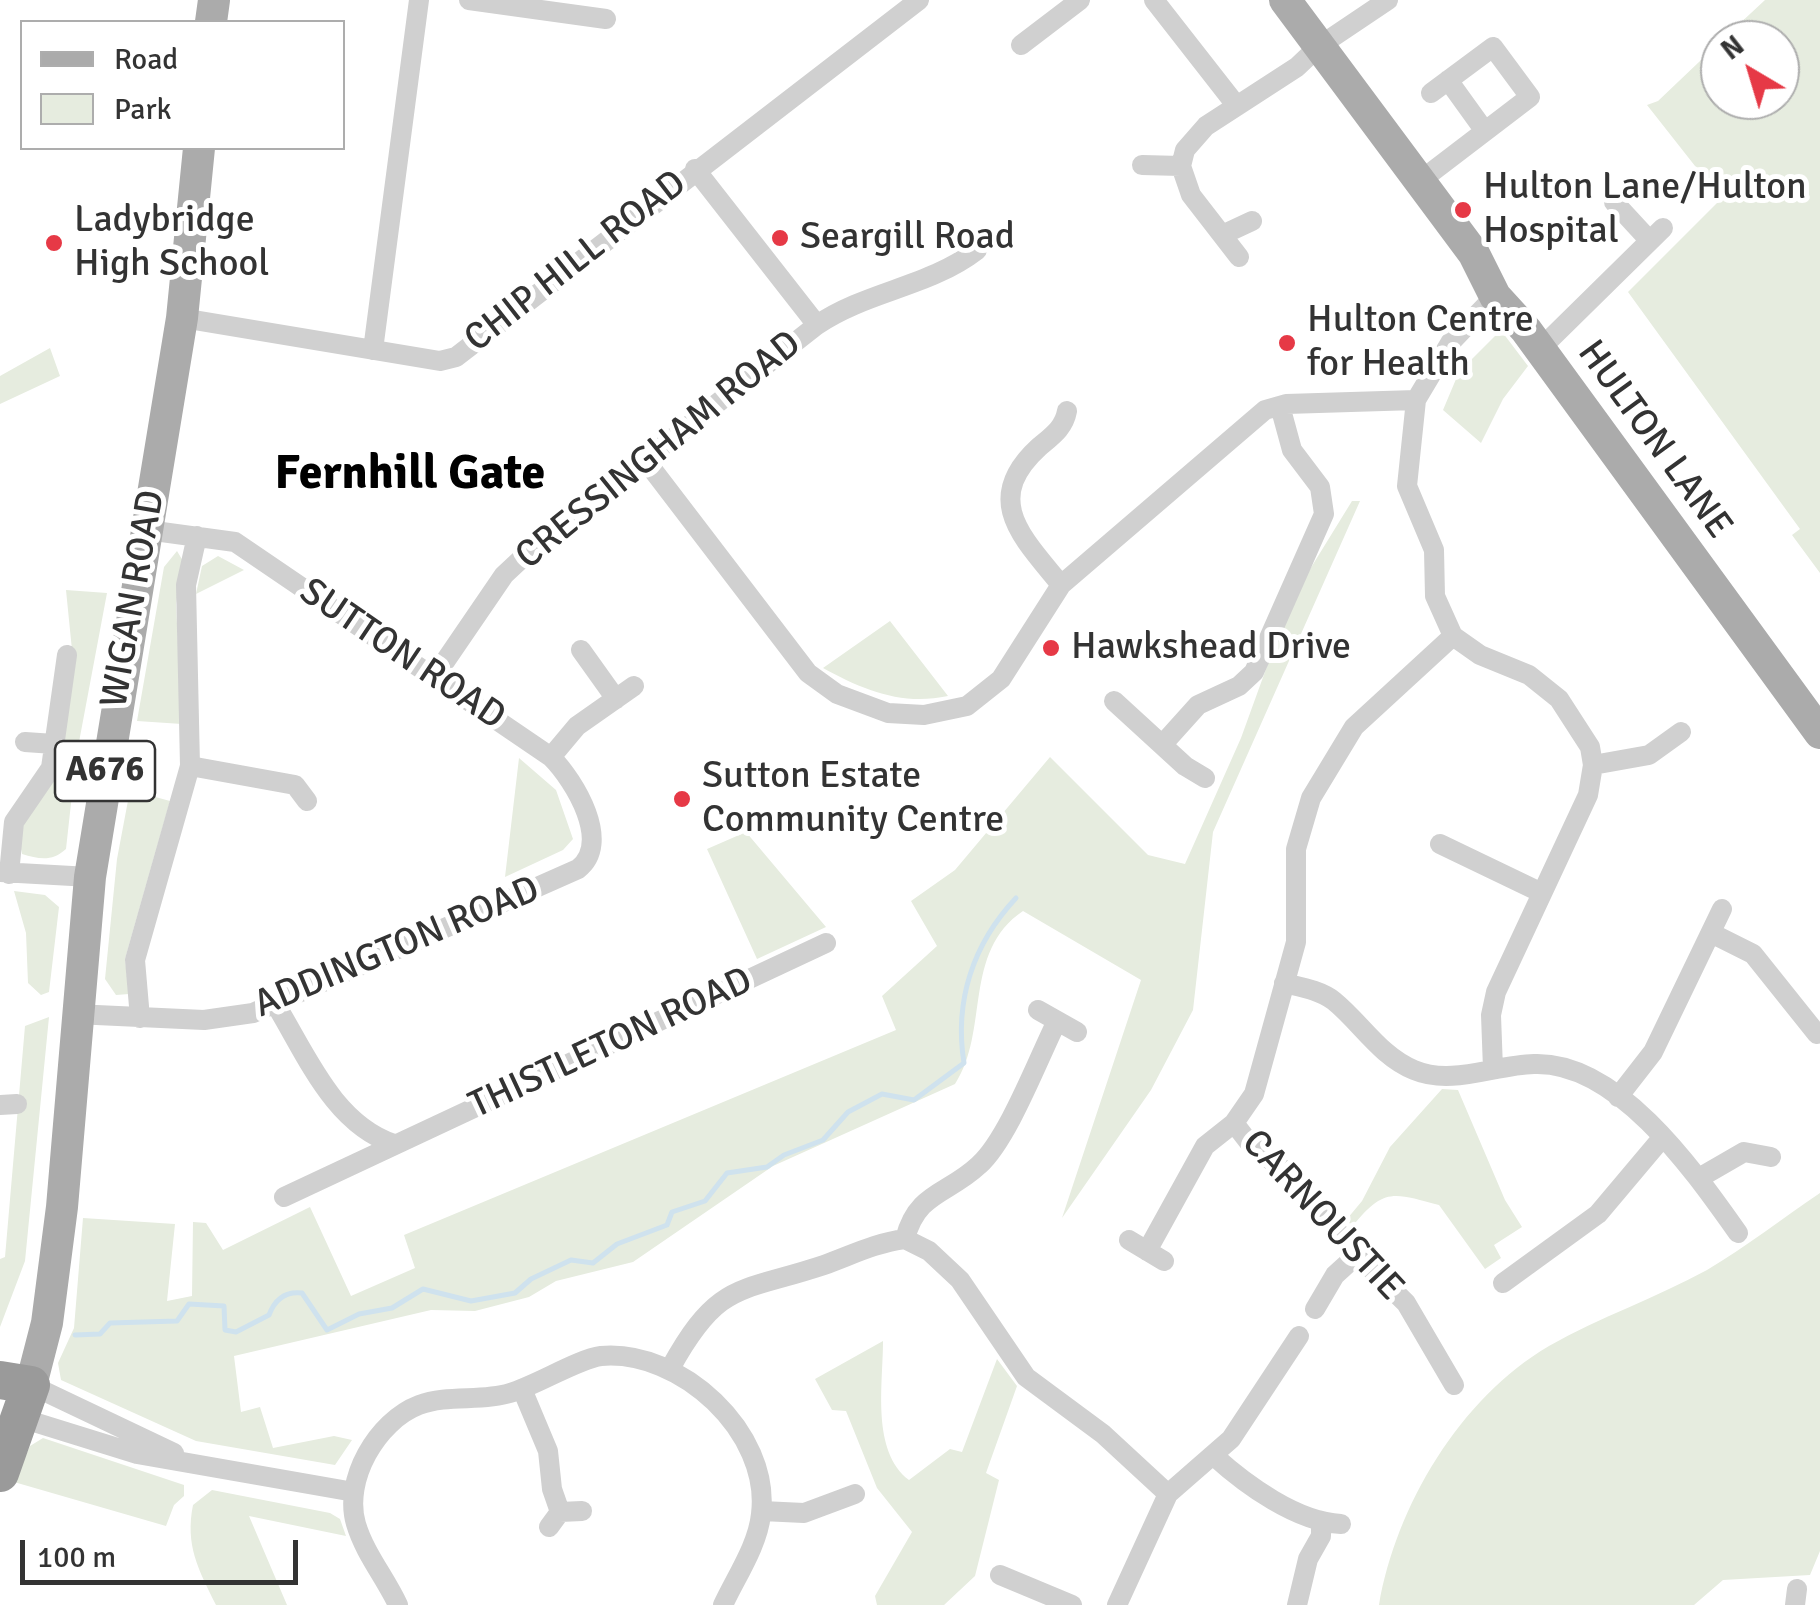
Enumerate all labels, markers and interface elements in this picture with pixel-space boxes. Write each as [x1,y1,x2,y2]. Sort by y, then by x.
legend [20,20,345,150]
north arrow [1700,20,1800,120]
text: N [1715,29,1751,67]
text: Road [114,41,178,78]
text: Park [114,91,172,128]
street label: CHIP HILL ROAD [456,161,696,363]
place label: Hulton Lane/Hulton Hospital [1483,165,1807,254]
place label: Ladybridge High School [74,198,269,288]
marker: Hulton Lane/Hulton Hospital [1452,199,1474,221]
place label: Seargill Road [800,215,1015,261]
marker: Seargill Road [769,227,791,249]
marker: Ladybridge High School [43,232,65,254]
place label: Hulton Centre for Health [1307,298,1534,388]
street label: CRESSINGHAM ROAD [507,322,811,580]
marker: Hulton Centre for Health [1276,332,1298,354]
street label: HULTON LANE [1567,332,1741,548]
district label: Fernhill Gate [275,446,545,504]
street label: WIGAN ROAD [92,487,176,711]
street label: SUTTON ROAD [291,570,513,740]
place label: Hawkshead Drive [1071,625,1351,671]
marker: Hawkshead Drive [1040,637,1062,659]
road number: A676 [55,741,155,801]
place label: Sutton Estate Community Centre [702,754,1004,844]
marker: Sutton Estate Community Centre [671,788,693,810]
street label: ADDINGTON ROAD [248,867,546,1029]
street label: THISTLETON ROAD [462,959,760,1129]
street label: CARNOUSTIE [1231,1121,1413,1311]
scale bar [25,1520,302,1582]
text: 100 m [37,1539,116,1576]

